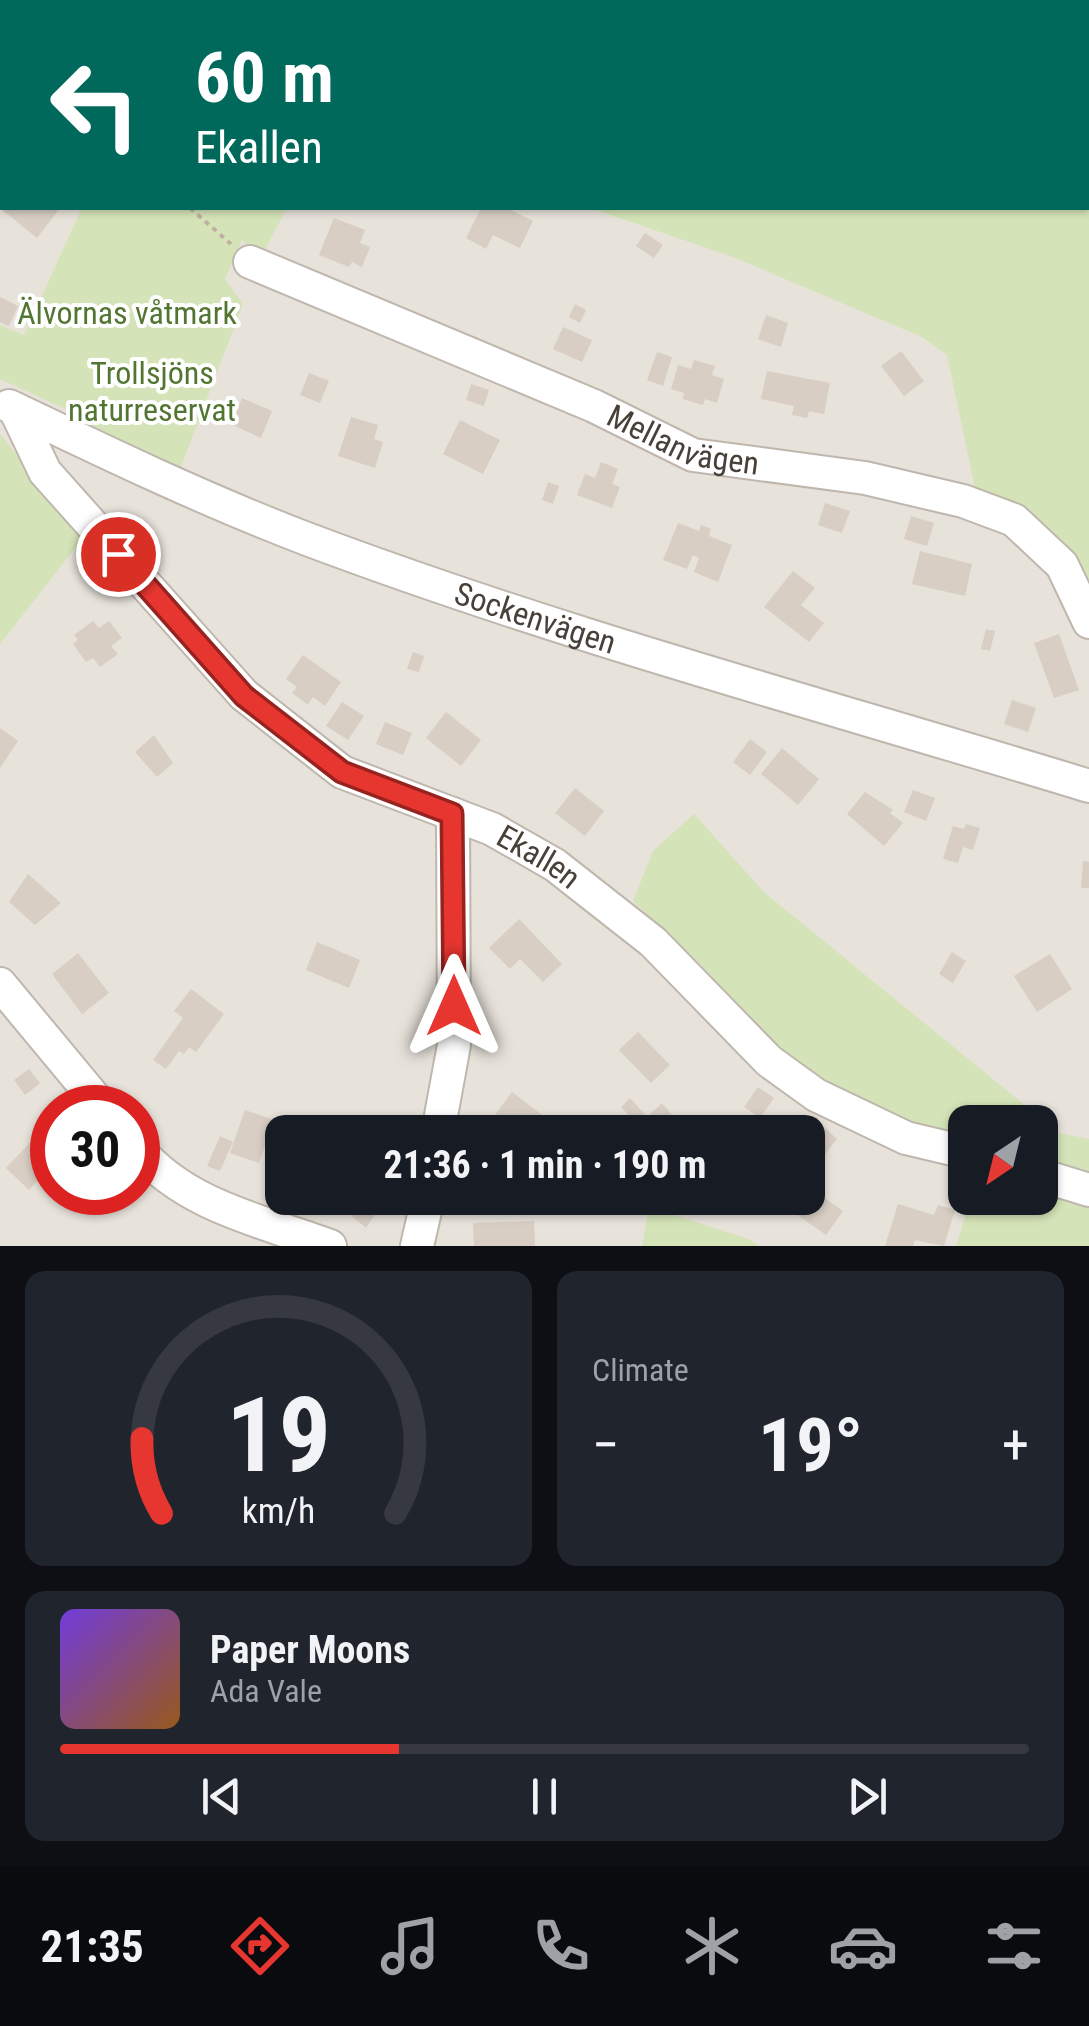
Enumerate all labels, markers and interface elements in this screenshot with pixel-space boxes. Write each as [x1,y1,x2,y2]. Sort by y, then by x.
text: 60 m [195,37,334,119]
icon: left [30,40,160,170]
text: Ekallen [195,121,323,174]
park label: Älvornas våtmark [17,294,237,332]
park label: Trollsjöns naturreservat [68,354,236,429]
street label: Mellanvägen [601,397,761,483]
pin [76,512,161,597]
icon: arrive [91,527,146,582]
street label: Sockenvägen [450,574,620,662]
street label: Ekallen [490,817,588,897]
position arrow [402,954,506,1058]
speed limit sign: 30 [30,1085,160,1215]
north arrow [948,1105,1058,1215]
map controls [948,1105,1058,1215]
text: 21:36 · 1 min · 190 m [384,1143,706,1187]
text: Climate [592,1351,689,1389]
text: 19 [226,1375,331,1496]
text: 19° [758,1401,863,1489]
text: − [592,1413,620,1477]
text: + [1002,1413,1029,1477]
text: km/h [242,1490,315,1532]
text: Paper Moons [210,1628,410,1672]
text: Ada Vale [210,1672,322,1710]
icon: previous [194,1769,249,1824]
icon: pause [517,1769,572,1824]
icon: next [840,1769,895,1824]
icon: directions [225,1911,295,1981]
icon: music [375,1911,445,1981]
icon: phone [526,1911,596,1981]
icon: climate [677,1911,747,1981]
icon: car [828,1911,898,1981]
icon: filters [979,1911,1049,1981]
text: 21:35 [40,1920,144,1973]

